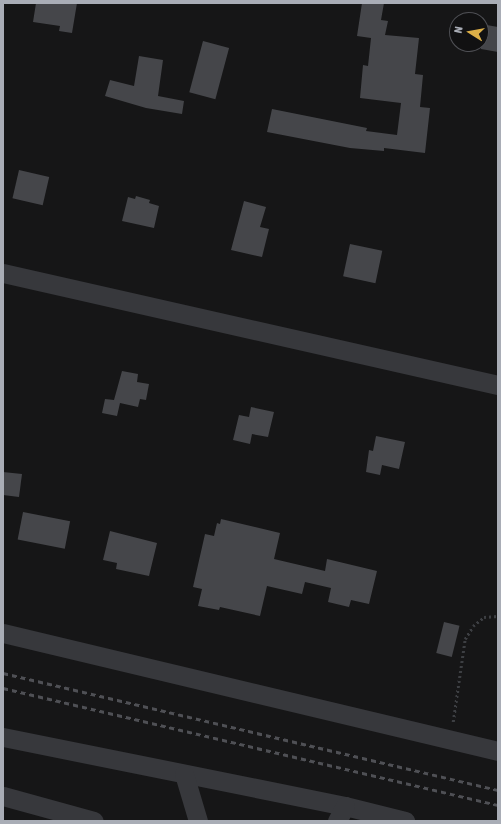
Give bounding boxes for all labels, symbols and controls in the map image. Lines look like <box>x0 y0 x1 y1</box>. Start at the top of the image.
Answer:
north arrow <box>449 12 489 52</box>
text: N <box>452 26 465 34</box>

